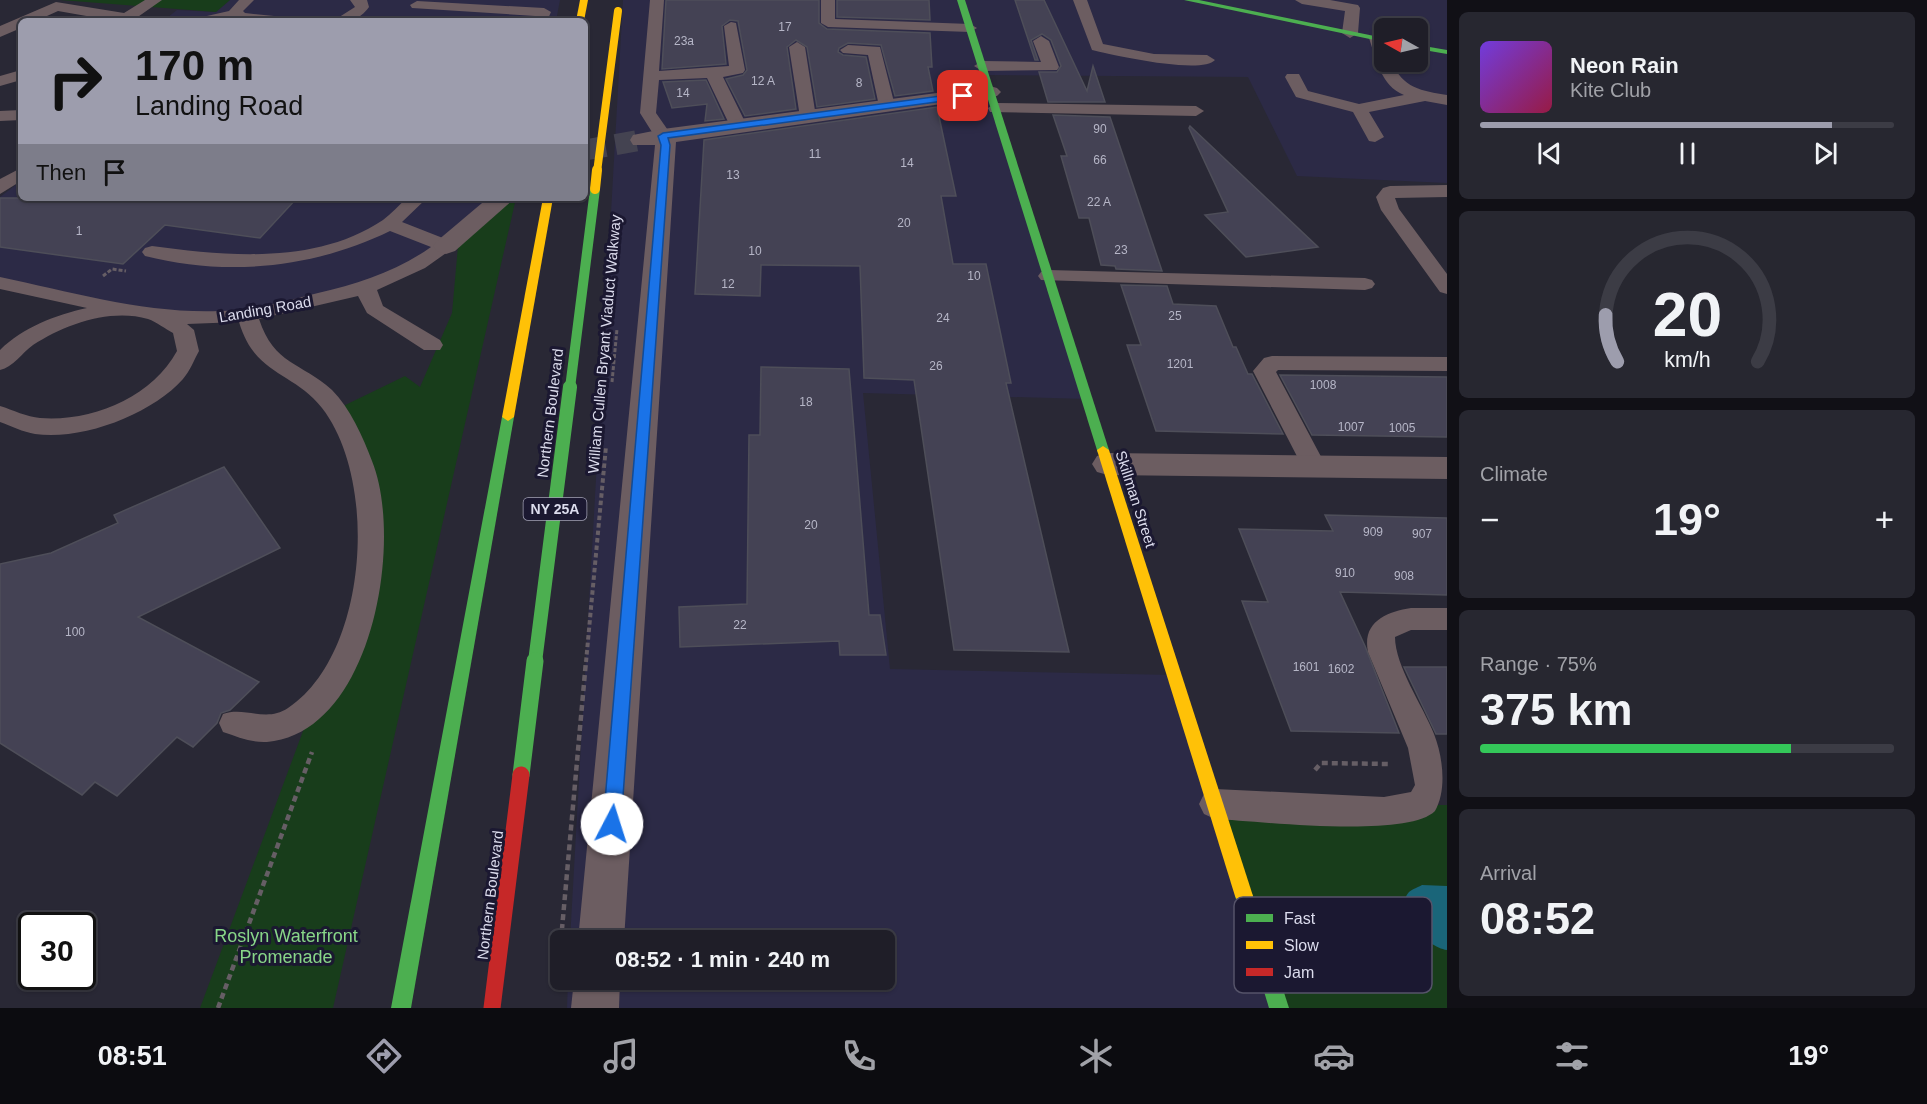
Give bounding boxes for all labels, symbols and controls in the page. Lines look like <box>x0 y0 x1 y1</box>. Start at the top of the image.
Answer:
north arrow <box>1374 18 1428 72</box>
map controls <box>1374 18 1428 72</box>
house number: 17 <box>778 20 792 34</box>
house number: 23a <box>674 34 694 48</box>
icon: right <box>36 42 114 120</box>
text: 170 m <box>135 42 254 89</box>
text: Neon Rain <box>1570 53 1679 78</box>
pin <box>937 70 988 121</box>
house number: 12 A <box>751 74 775 88</box>
house number: 8 <box>856 76 863 90</box>
icon: arrive <box>946 79 979 112</box>
text: Kite Club <box>1570 79 1651 101</box>
house number: 14 <box>676 86 690 100</box>
text: Landing Road <box>135 91 303 121</box>
house number: 90 <box>1093 122 1107 136</box>
icon: previous <box>1533 137 1566 170</box>
icon: pause <box>1671 137 1704 170</box>
icon: next <box>1809 137 1842 170</box>
house number: 11 <box>809 147 822 161</box>
house number: 66 <box>1093 153 1107 167</box>
icon: arrive <box>98 156 131 189</box>
house number: 14 <box>900 156 914 170</box>
text: Then <box>36 160 86 185</box>
house number: 13 <box>726 168 740 182</box>
house number: 22 A <box>1087 195 1111 209</box>
street label: William Cullen Bryant Viaduct Walkway <box>584 213 624 474</box>
house number: 20 <box>897 216 911 230</box>
house number: 1 <box>76 224 83 238</box>
house number: 23 <box>1114 243 1128 257</box>
house number: 10 <box>748 244 762 258</box>
house number: 10 <box>967 269 981 283</box>
house number: 12 <box>721 277 735 291</box>
text: 20 <box>1652 280 1722 349</box>
street label: Landing Road <box>218 293 312 325</box>
house number: 25 <box>1168 309 1182 323</box>
house number: 24 <box>936 311 950 325</box>
street label: Northern Boulevard <box>534 347 566 479</box>
text: km/h <box>1664 348 1710 372</box>
house number: 1201 <box>1167 357 1194 371</box>
house number: 26 <box>929 359 943 373</box>
house number: 1008 <box>1310 378 1337 392</box>
house number: 18 <box>799 395 813 409</box>
house number: 1007 <box>1338 420 1365 434</box>
house number: 1005 <box>1389 421 1416 435</box>
street label: Skillman Street <box>1112 448 1160 550</box>
text: Climate <box>1480 463 1548 485</box>
text: 19° <box>1653 494 1721 545</box>
road number: NY 25A <box>524 498 586 520</box>
text: − <box>1480 501 1499 538</box>
text: + <box>1875 501 1894 538</box>
house number: 20 <box>804 518 818 532</box>
house number: 909 <box>1363 525 1383 539</box>
house number: 907 <box>1412 527 1432 541</box>
house number: 910 <box>1335 566 1355 580</box>
house number: 908 <box>1394 569 1414 583</box>
house number: 22 <box>733 618 747 632</box>
house number: 100 <box>65 625 85 639</box>
text: Range · 75% <box>1480 653 1597 675</box>
house number: 1601 <box>1293 660 1320 674</box>
house number: 1602 <box>1328 662 1355 676</box>
text: 375 km <box>1480 684 1633 735</box>
position arrow <box>580 792 644 856</box>
street label: Northern Boulevard <box>474 829 506 961</box>
text: Arrival <box>1480 862 1537 884</box>
text: 08:52 <box>1480 893 1595 944</box>
legend <box>1234 897 1432 993</box>
text: Fast <box>1284 910 1316 927</box>
speed limit sign: 30 <box>18 912 96 990</box>
park label: Roslyn Waterfront Promenade <box>214 926 358 967</box>
text: Slow <box>1284 937 1319 954</box>
text: 08:52 · 1 min · 240 m <box>615 947 830 972</box>
text: Jam <box>1284 964 1314 981</box>
icon: directions <box>363 1035 405 1077</box>
icon: music <box>600 1035 642 1077</box>
icon: phone <box>838 1035 880 1077</box>
icon: climate <box>1075 1035 1117 1077</box>
icon: car <box>1313 1035 1355 1077</box>
icon: filters <box>1551 1035 1593 1077</box>
text: 08:51 <box>98 1041 167 1071</box>
text: 19° <box>1788 1041 1829 1071</box>

